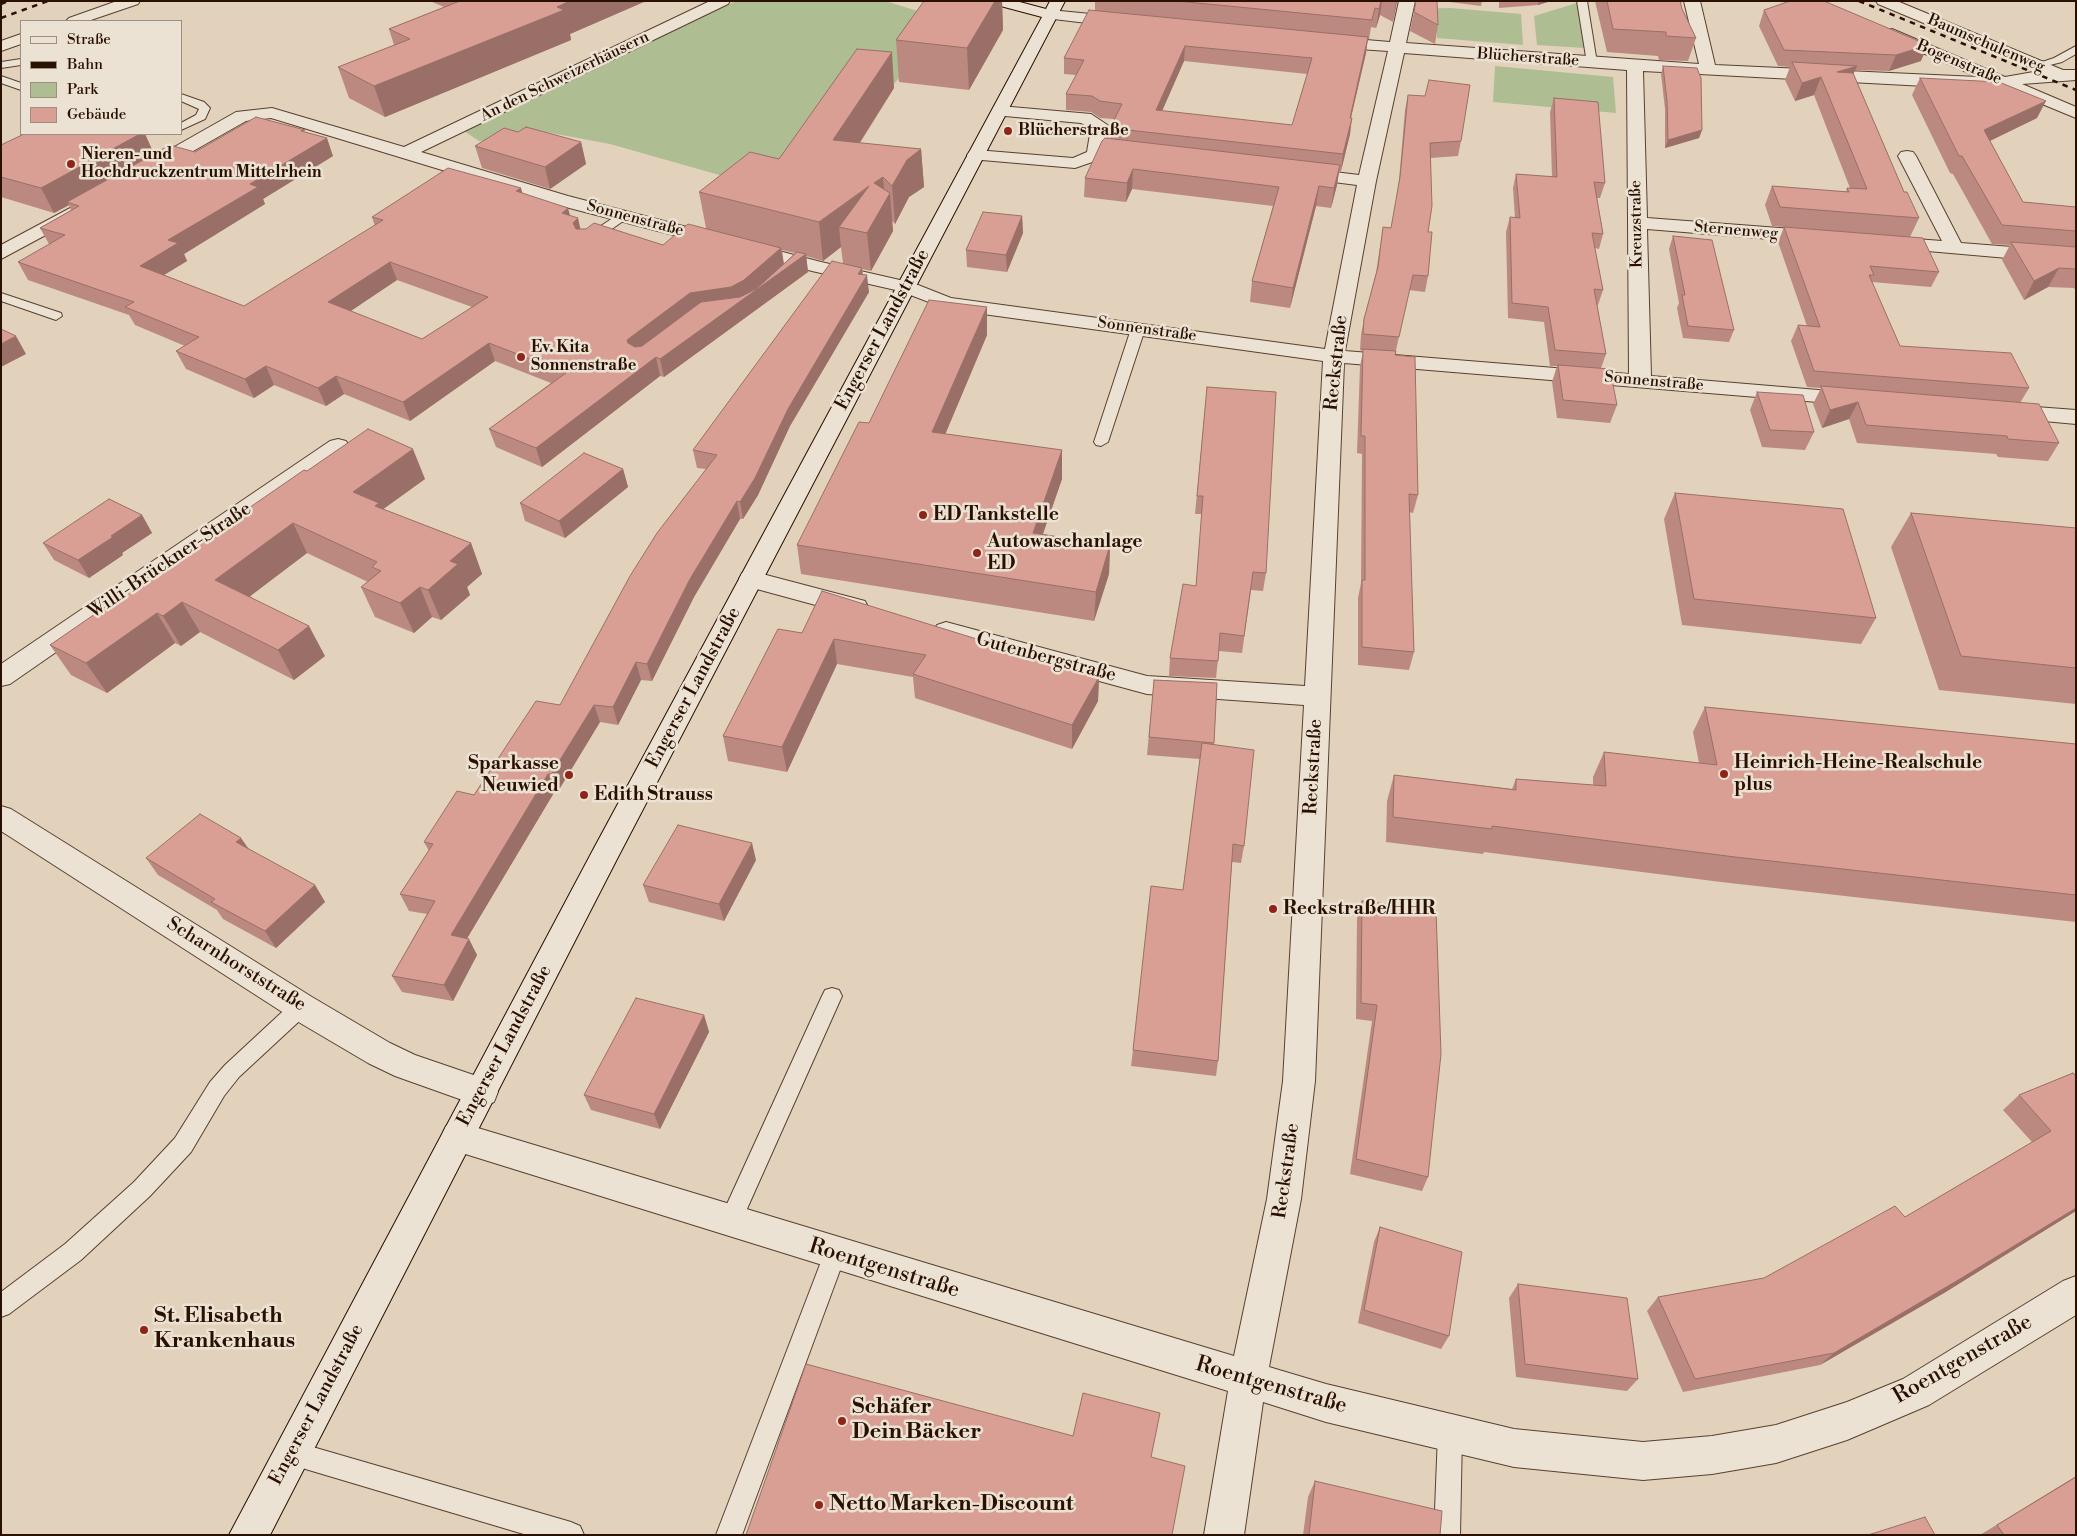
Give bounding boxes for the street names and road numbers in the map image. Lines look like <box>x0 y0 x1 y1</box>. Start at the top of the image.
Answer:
street label: Baumschulenweg <box>1924 11 2048 77</box>
street label: An den Schweizerhäusern <box>477 28 653 126</box>
street label: Bogenstraße <box>1913 36 2005 90</box>
street label: Blücherstraße <box>1476 45 1580 71</box>
street label: Kreuzstraße <box>1627 180 1647 268</box>
street label: Sonnenstraße <box>584 197 686 241</box>
street label: Sternenweg <box>1693 218 1779 244</box>
street label: Engerser Landstraße <box>831 245 935 415</box>
street label: Sonnenstraße <box>1096 314 1198 346</box>
street label: Reckstraße <box>1321 314 1353 412</box>
street label: Sonnenstraße <box>1604 368 1704 396</box>
street label: Willi-Brückner-Straße <box>84 498 256 624</box>
street label: Engerser Landstraße <box>642 603 746 773</box>
street label: Gutenbergstraße <box>974 628 1118 688</box>
street label: Reckstraße <box>1300 718 1328 816</box>
street label: Scharnhorststraße <box>162 913 310 1017</box>
street label: Engerser Landstraße <box>453 961 557 1131</box>
street label: Reckstraße <box>1269 1122 1305 1220</box>
street label: Roentgenstraße <box>805 1234 963 1304</box>
street label: Roentgenstraße <box>1889 1309 2037 1411</box>
street label: Engerser Landstraße <box>265 1320 369 1490</box>
street label: Roentgenstraße <box>1192 1352 1350 1420</box>

